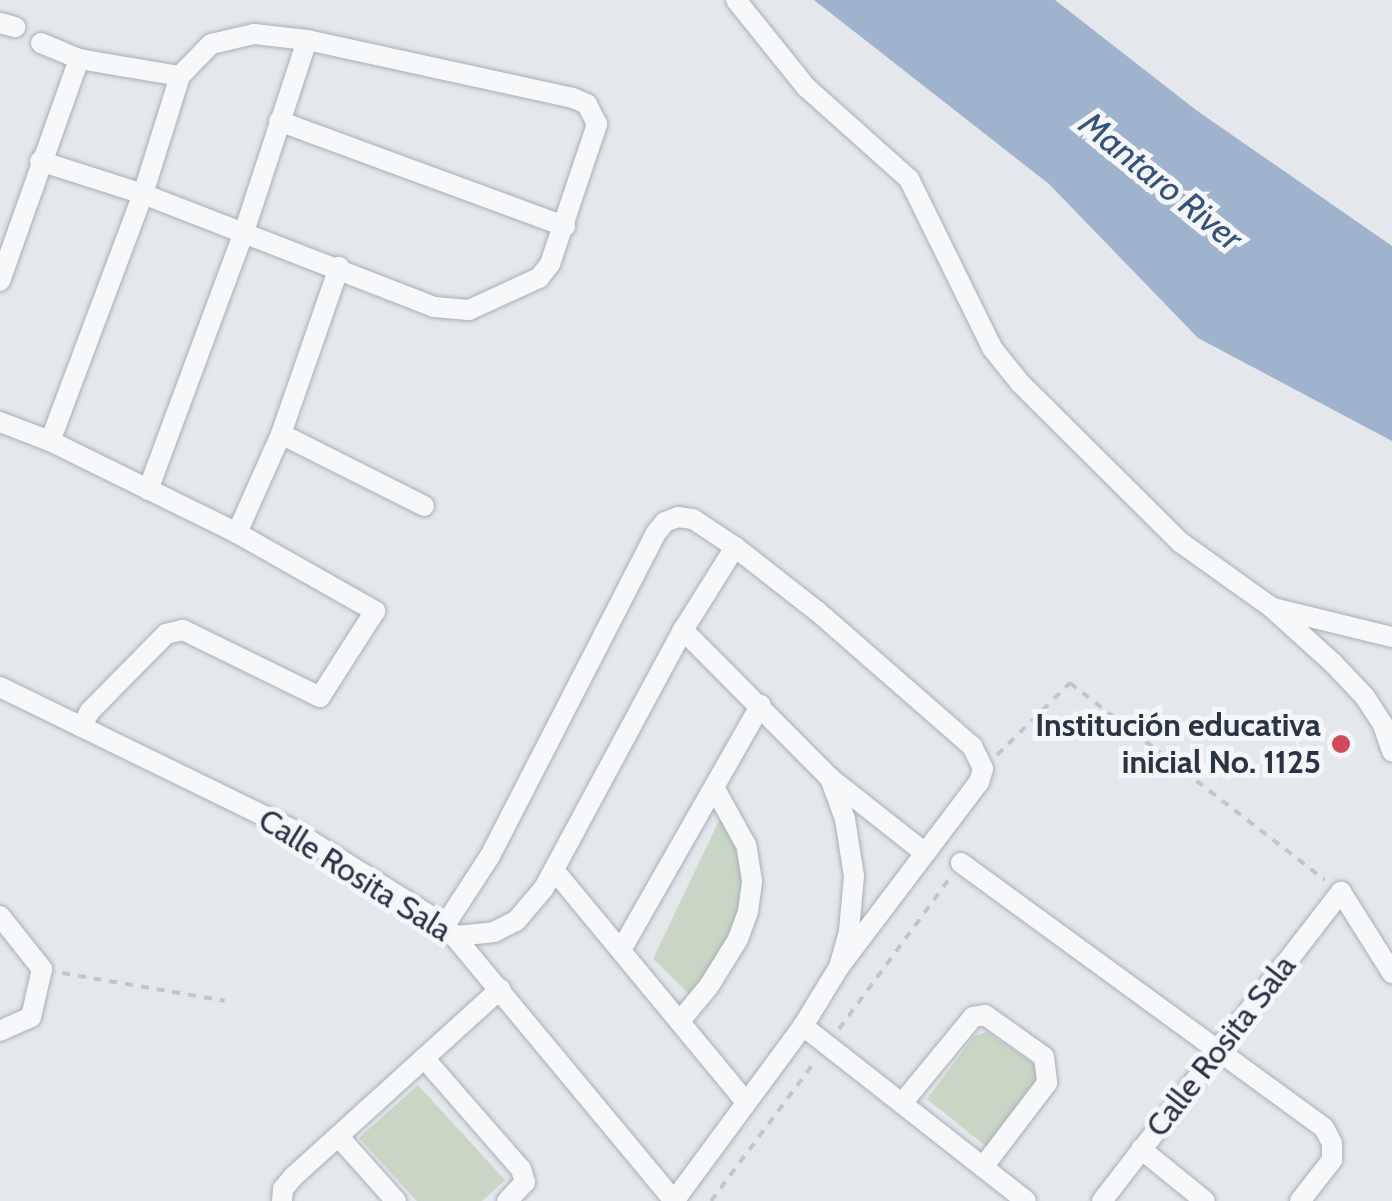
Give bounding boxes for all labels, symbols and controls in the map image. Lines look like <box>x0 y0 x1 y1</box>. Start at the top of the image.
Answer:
water label: Mantaro River <box>1071 103 1251 259</box>
place label: Institución educativa inicial No. 1125 <box>1035 707 1321 782</box>
marker: Institución educativa inicial No. 1125 <box>1330 733 1352 755</box>
street label: Calle Rosita Sala <box>251 800 459 950</box>
street label: Calle Rosita Sala <box>1138 947 1304 1145</box>

